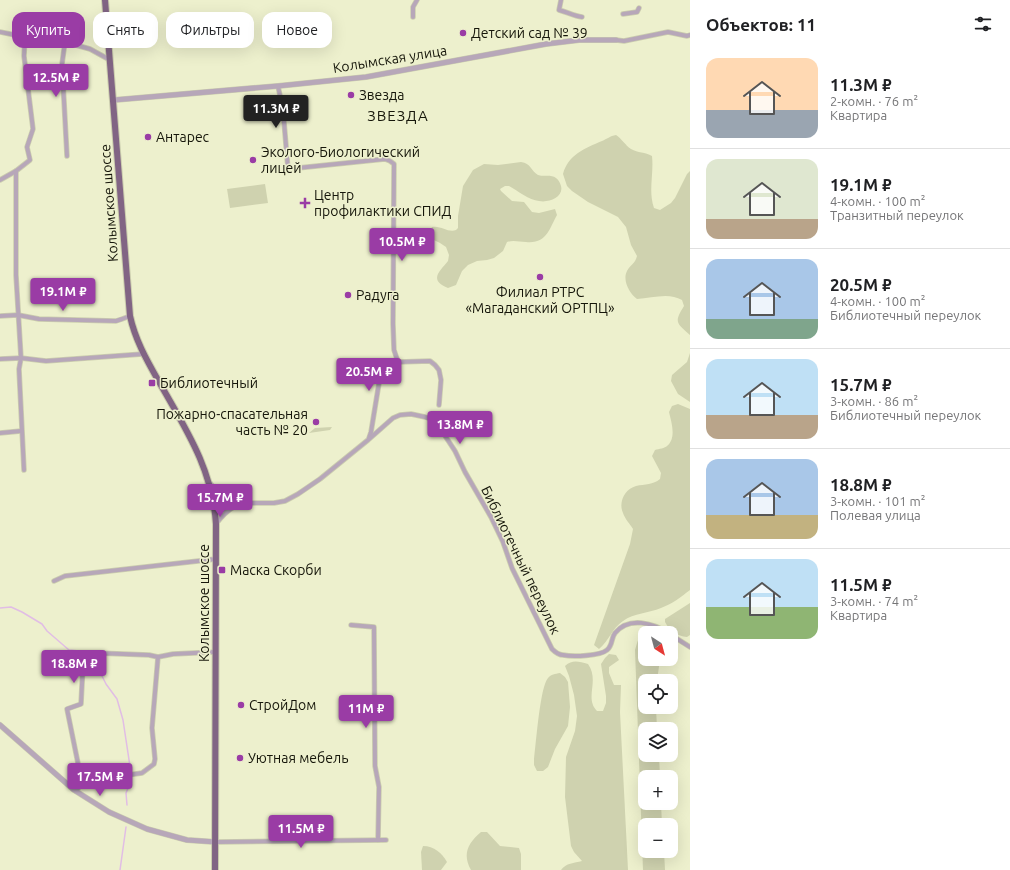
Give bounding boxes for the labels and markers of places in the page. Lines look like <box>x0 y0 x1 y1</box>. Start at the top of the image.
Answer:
place label: Детский сад № 39 <box>471 25 588 41</box>
marker: Детский сад № 39 <box>458 28 468 38</box>
pin: 12.5M ₽ <box>19 64 93 98</box>
place label: Звезда <box>359 87 404 103</box>
marker: Звезда <box>346 90 356 100</box>
pin: 11.3M ₽ <box>239 95 313 129</box>
place label: Антарес <box>156 129 210 145</box>
marker: Антарес <box>143 132 153 142</box>
place label: Эколого-Биологический лицей <box>261 144 420 176</box>
marker: Эколого-Биологический лицей <box>248 155 258 165</box>
place label: Центр профилактики СПИД <box>314 187 451 219</box>
marker: Центр профилактики СПИД <box>299 197 311 209</box>
pin: 10.5M ₽ <box>365 228 439 262</box>
marker: Филиал РТРС «Магаданский ОРТПЦ» <box>535 272 545 282</box>
pin: 19.1M ₽ <box>26 278 100 312</box>
place label: Филиал РТРС «Магаданский ОРТПЦ» <box>466 284 615 316</box>
place label: Радуга <box>356 287 400 303</box>
marker: Радуга <box>343 290 353 300</box>
pin: 20.5M ₽ <box>332 358 406 392</box>
place label: Библиотечный <box>160 375 258 391</box>
marker: Библиотечный <box>147 378 157 388</box>
place label: Пожарно-спасательная часть № 20 <box>156 406 308 438</box>
pin: 13.8M ₽ <box>423 411 497 445</box>
marker: Пожарно-спасательная часть № 20 <box>311 417 321 427</box>
pin: 15.7M ₽ <box>183 484 257 518</box>
place label: Маска Скорби <box>230 562 322 578</box>
marker: Маска Скорби <box>217 565 227 575</box>
pin: 18.8M ₽ <box>37 650 111 684</box>
pin: 11M ₽ <box>338 695 394 729</box>
place label: СтройДом <box>249 697 316 713</box>
marker: СтройДом <box>236 700 246 710</box>
place label: Уютная мебель <box>248 750 348 766</box>
marker: Уютная мебель <box>235 753 245 763</box>
pin: 17.5M ₽ <box>63 763 137 797</box>
pin: 11.5M ₽ <box>264 815 338 849</box>

